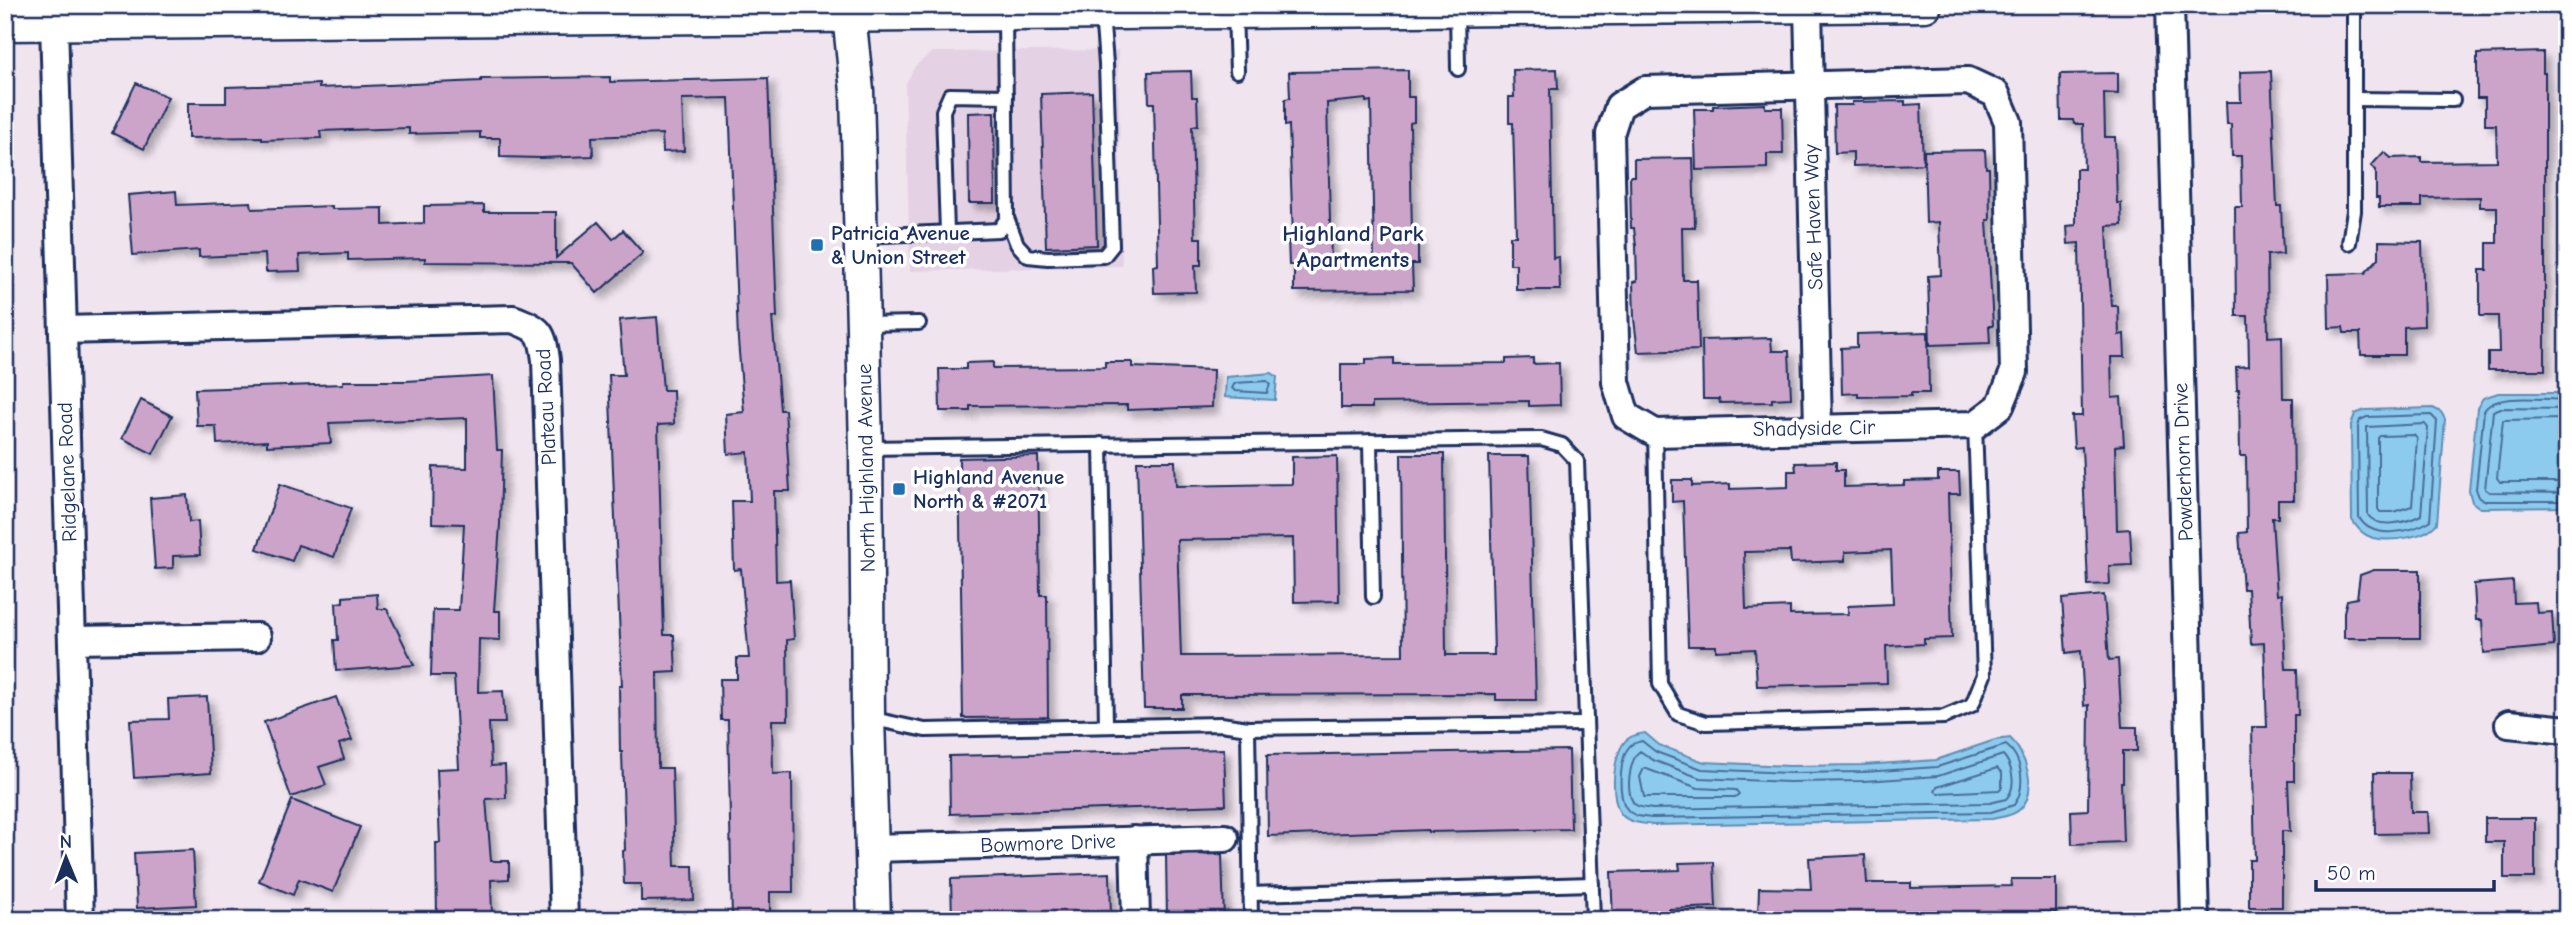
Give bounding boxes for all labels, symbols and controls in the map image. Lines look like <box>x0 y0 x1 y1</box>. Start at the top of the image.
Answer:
street label: Safe Haven Way <box>1798 143 1828 290</box>
district label: Highland Park Apartments <box>1282 220 1424 273</box>
place label: Patricia Avenue & Union Street <box>831 221 970 269</box>
marker: Patricia Avenue & Union Street <box>809 237 825 253</box>
street label: Plateau Road <box>531 348 561 466</box>
street label: North Highland Avenue <box>852 363 880 573</box>
street label: Powderhorn Drive <box>2168 382 2198 542</box>
street label: Ridgelane Road <box>53 402 81 542</box>
street label: Shadyside Cir <box>1753 415 1876 441</box>
place label: Highland Avenue North & #2071 <box>913 465 1064 513</box>
marker: Highland Avenue North & #2071 <box>891 481 907 497</box>
north arrow <box>32 824 102 894</box>
street label: Bowmore Drive <box>980 829 1116 857</box>
text: N <box>59 831 72 853</box>
scale bar <box>2316 848 2495 892</box>
text: 50 m <box>2327 861 2376 885</box>

